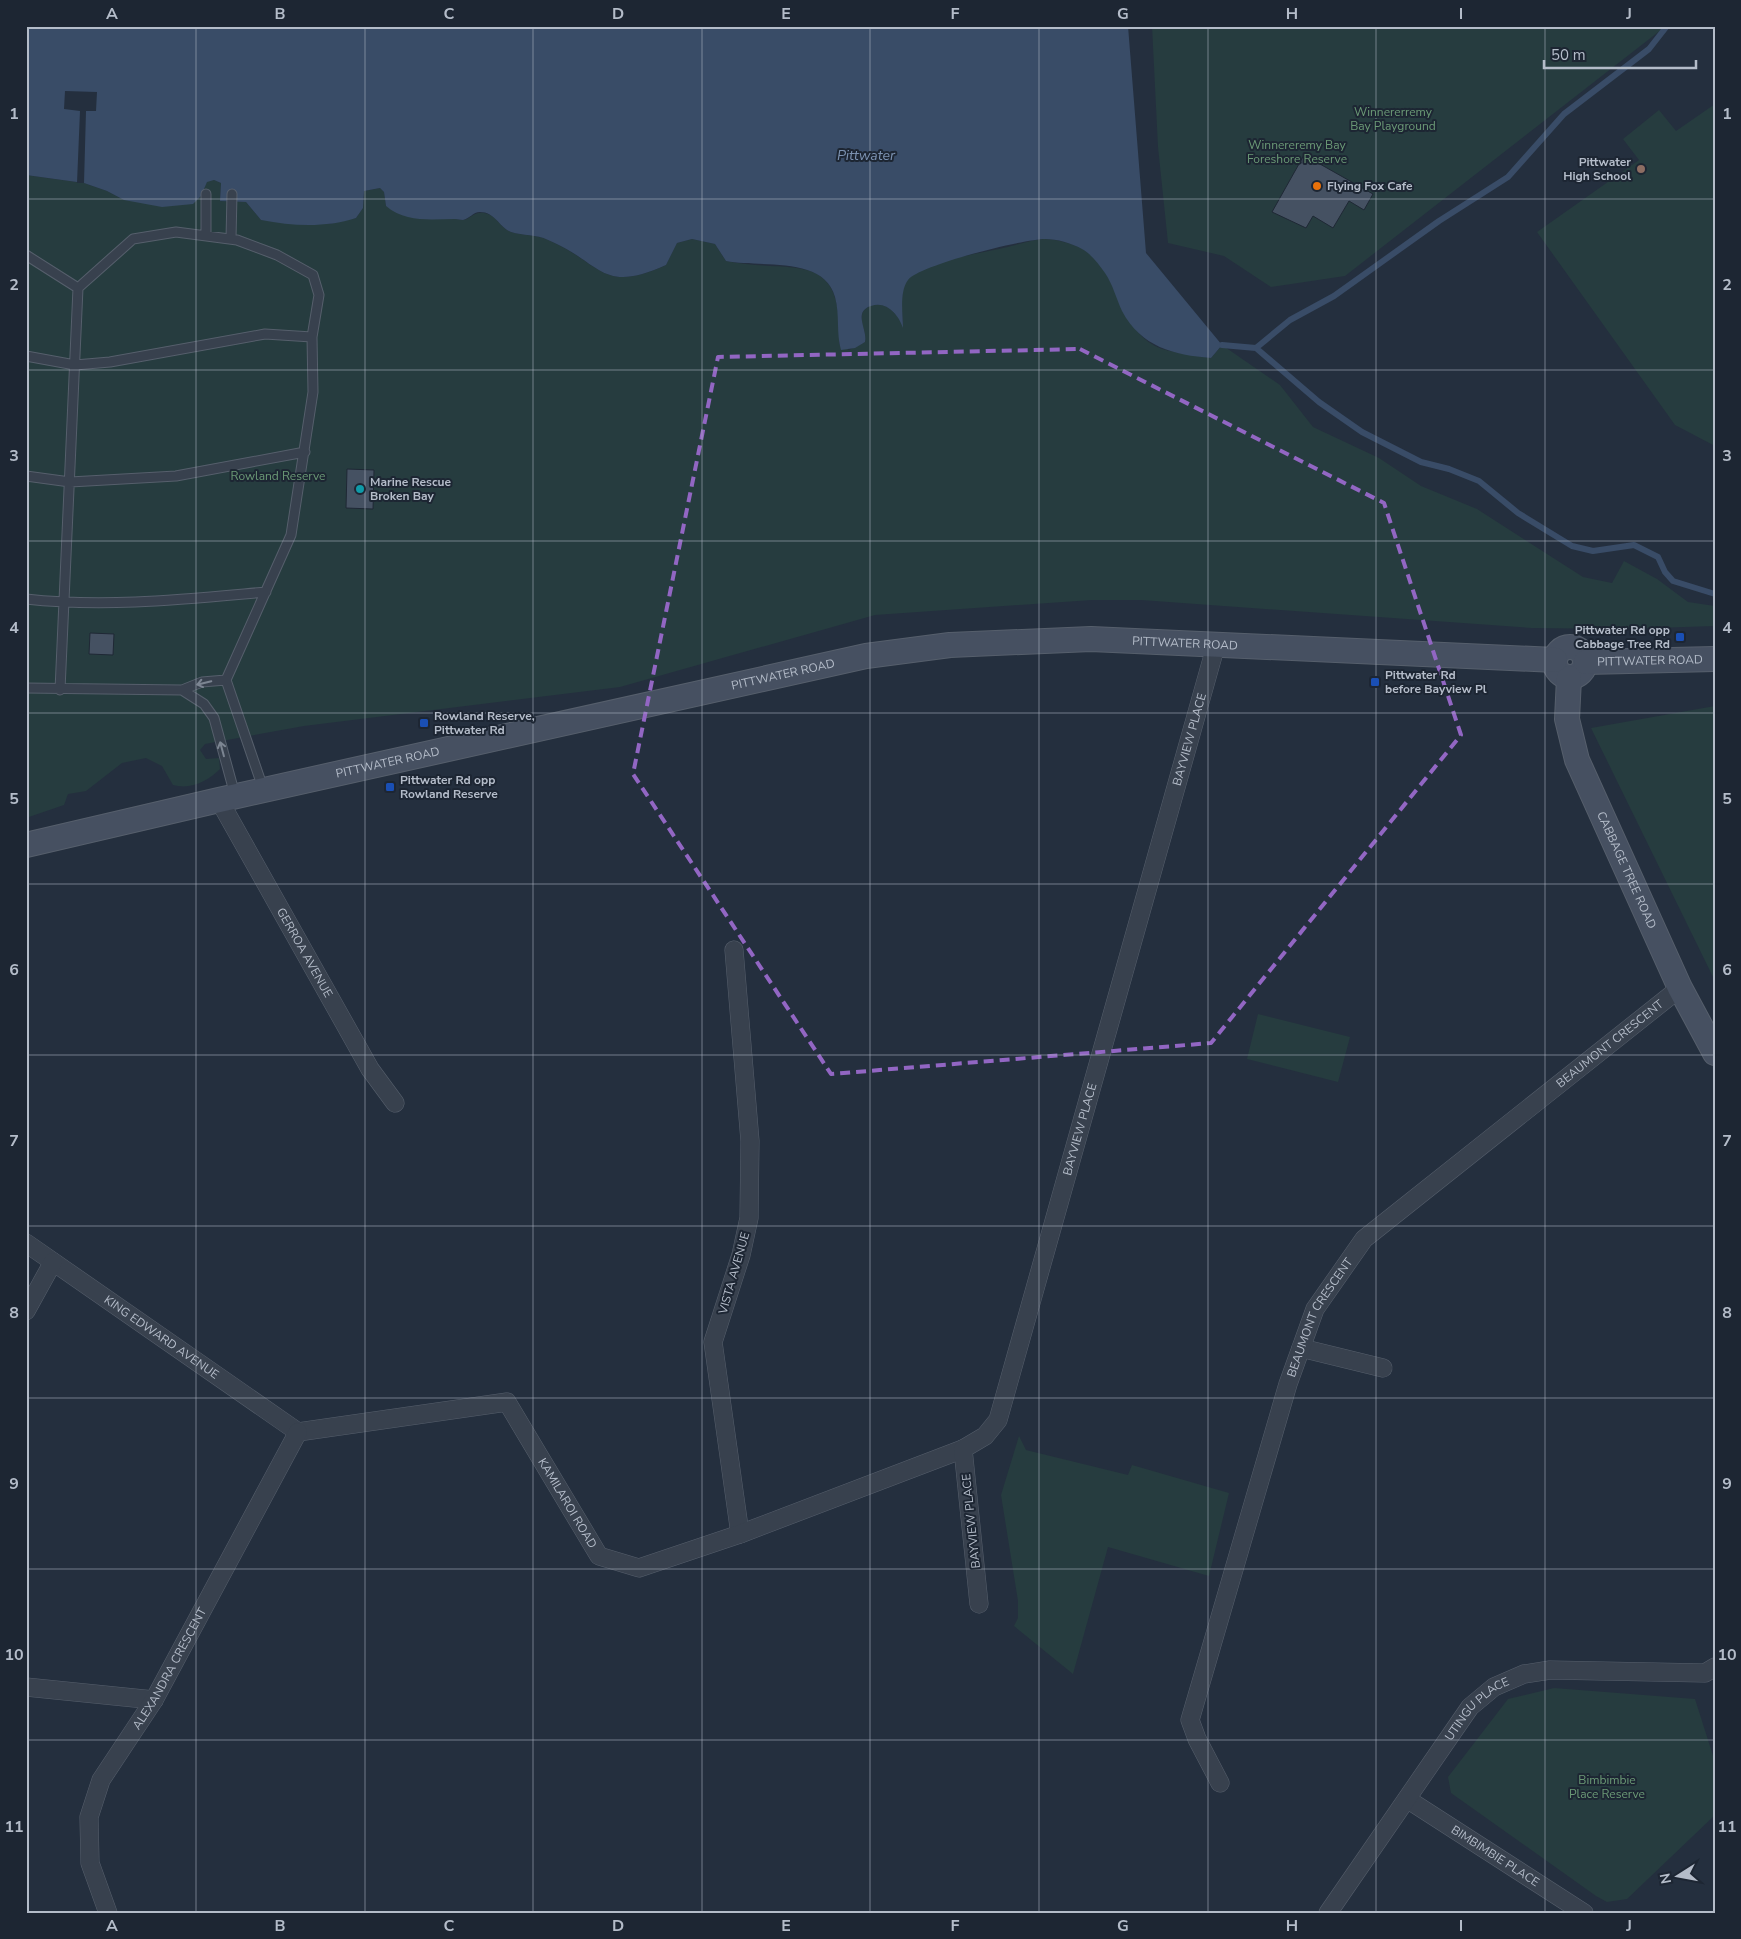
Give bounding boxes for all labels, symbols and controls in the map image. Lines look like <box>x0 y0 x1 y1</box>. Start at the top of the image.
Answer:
text: A <box>106 3 118 25</box>
text: B <box>274 3 286 25</box>
text: C <box>444 3 455 25</box>
text: D <box>612 3 624 25</box>
text: E <box>781 3 791 25</box>
text: F <box>951 3 960 25</box>
text: G <box>1117 3 1129 25</box>
text: H <box>1286 3 1298 25</box>
text: I <box>1459 3 1463 25</box>
text: J <box>1625 3 1632 25</box>
scale bar <box>1544 38 1696 70</box>
text: 50 m <box>1551 45 1586 65</box>
text: 1 <box>9 103 19 125</box>
text: 1 <box>1722 103 1732 125</box>
park label: Winnererremy Bay Playground <box>1350 104 1436 134</box>
park label: Winnereremy Bay Foreshore Reserve <box>1247 137 1347 167</box>
water label: Pittwater <box>837 146 896 165</box>
place label: Pittwater High School <box>1563 154 1631 184</box>
marker: Pittwater High School <box>1635 163 1647 175</box>
place label: Flying Fox Cafe <box>1327 178 1413 194</box>
marker: Flying Fox Cafe <box>1311 180 1323 192</box>
text: 2 <box>9 274 19 296</box>
text: 2 <box>1722 274 1732 296</box>
text: 3 <box>9 445 19 467</box>
text: 3 <box>1722 445 1732 467</box>
park label: Rowland Reserve <box>231 468 325 484</box>
place label: Marine Rescue Broken Bay <box>370 474 452 504</box>
marker: Marine Rescue Broken Bay <box>354 483 366 495</box>
text: 4 <box>9 617 19 639</box>
text: 4 <box>1722 617 1732 639</box>
place label: Pittwater Rd opp Cabbage Tree Rd <box>1575 622 1670 652</box>
marker: Pittwater Rd opp Cabbage Tree Rd <box>1674 631 1686 643</box>
street label: PITTWATER ROAD <box>1132 633 1238 654</box>
street label: PITTWATER ROAD <box>1597 651 1703 670</box>
street label: PITTWATER ROAD <box>730 655 837 694</box>
place label: Pittwater Rd before Bayview Pl <box>1385 667 1487 697</box>
marker: Pittwater Rd before Bayview Pl <box>1369 676 1381 688</box>
one-way arrow <box>196 679 212 688</box>
street label: BAYVIEW PLACE <box>1169 691 1210 788</box>
place label: Rowland Reserve, Pittwater Rd <box>434 708 535 738</box>
marker: Rowland Reserve, Pittwater Rd <box>418 717 430 729</box>
one-way arrow <box>217 742 226 758</box>
street label: PITTWATER ROAD <box>334 743 441 782</box>
place label: Pittwater Rd opp Rowland Reserve <box>400 772 498 802</box>
marker: Pittwater Rd opp Rowland Reserve <box>384 781 396 793</box>
text: 5 <box>9 788 19 810</box>
text: 5 <box>1722 788 1732 810</box>
street label: CABBAGE TREE ROAD <box>1593 809 1660 931</box>
street label: GERROA AVENUE <box>273 905 336 1000</box>
text: 6 <box>9 959 19 981</box>
text: 6 <box>1722 959 1732 981</box>
street label: BEAUMONT CRESCENT <box>1553 996 1667 1091</box>
street label: BAYVIEW PLACE <box>1059 1081 1100 1177</box>
text: 7 <box>9 1130 19 1152</box>
text: 7 <box>1722 1130 1732 1152</box>
street label: VISTA AVENUE <box>714 1230 753 1317</box>
street label: BEAUMONT CRESCENT <box>1283 1254 1357 1379</box>
street label: KING EDWARD AVENUE <box>101 1292 222 1383</box>
text: 8 <box>9 1302 19 1324</box>
text: 8 <box>1722 1302 1732 1324</box>
street label: KAMILAROI ROAD <box>534 1455 601 1551</box>
text: 9 <box>9 1473 19 1495</box>
street label: BAYVIEW PLACE <box>958 1473 984 1569</box>
text: 9 <box>1722 1473 1732 1495</box>
street label: ALEXANDRA CRESCENT <box>129 1604 211 1733</box>
text: 10 <box>4 1644 24 1666</box>
text: 10 <box>1717 1644 1737 1666</box>
street label: UTINGU PLACE <box>1441 1673 1512 1744</box>
park label: Bimbimbie Place Reserve <box>1569 1772 1645 1802</box>
text: 11 <box>4 1816 24 1838</box>
text: 11 <box>1717 1816 1737 1838</box>
street label: BIMBIMBIE PLACE <box>1448 1822 1542 1890</box>
north arrow <box>1654 1852 1704 1902</box>
text: N <box>1655 1871 1676 1885</box>
text: A <box>106 1915 118 1937</box>
text: B <box>274 1915 286 1937</box>
text: C <box>444 1915 455 1937</box>
text: D <box>612 1915 624 1937</box>
text: E <box>781 1915 791 1937</box>
text: F <box>951 1915 960 1937</box>
text: G <box>1117 1915 1129 1937</box>
text: H <box>1286 1915 1298 1937</box>
text: I <box>1459 1915 1463 1937</box>
text: J <box>1625 1915 1632 1937</box>

